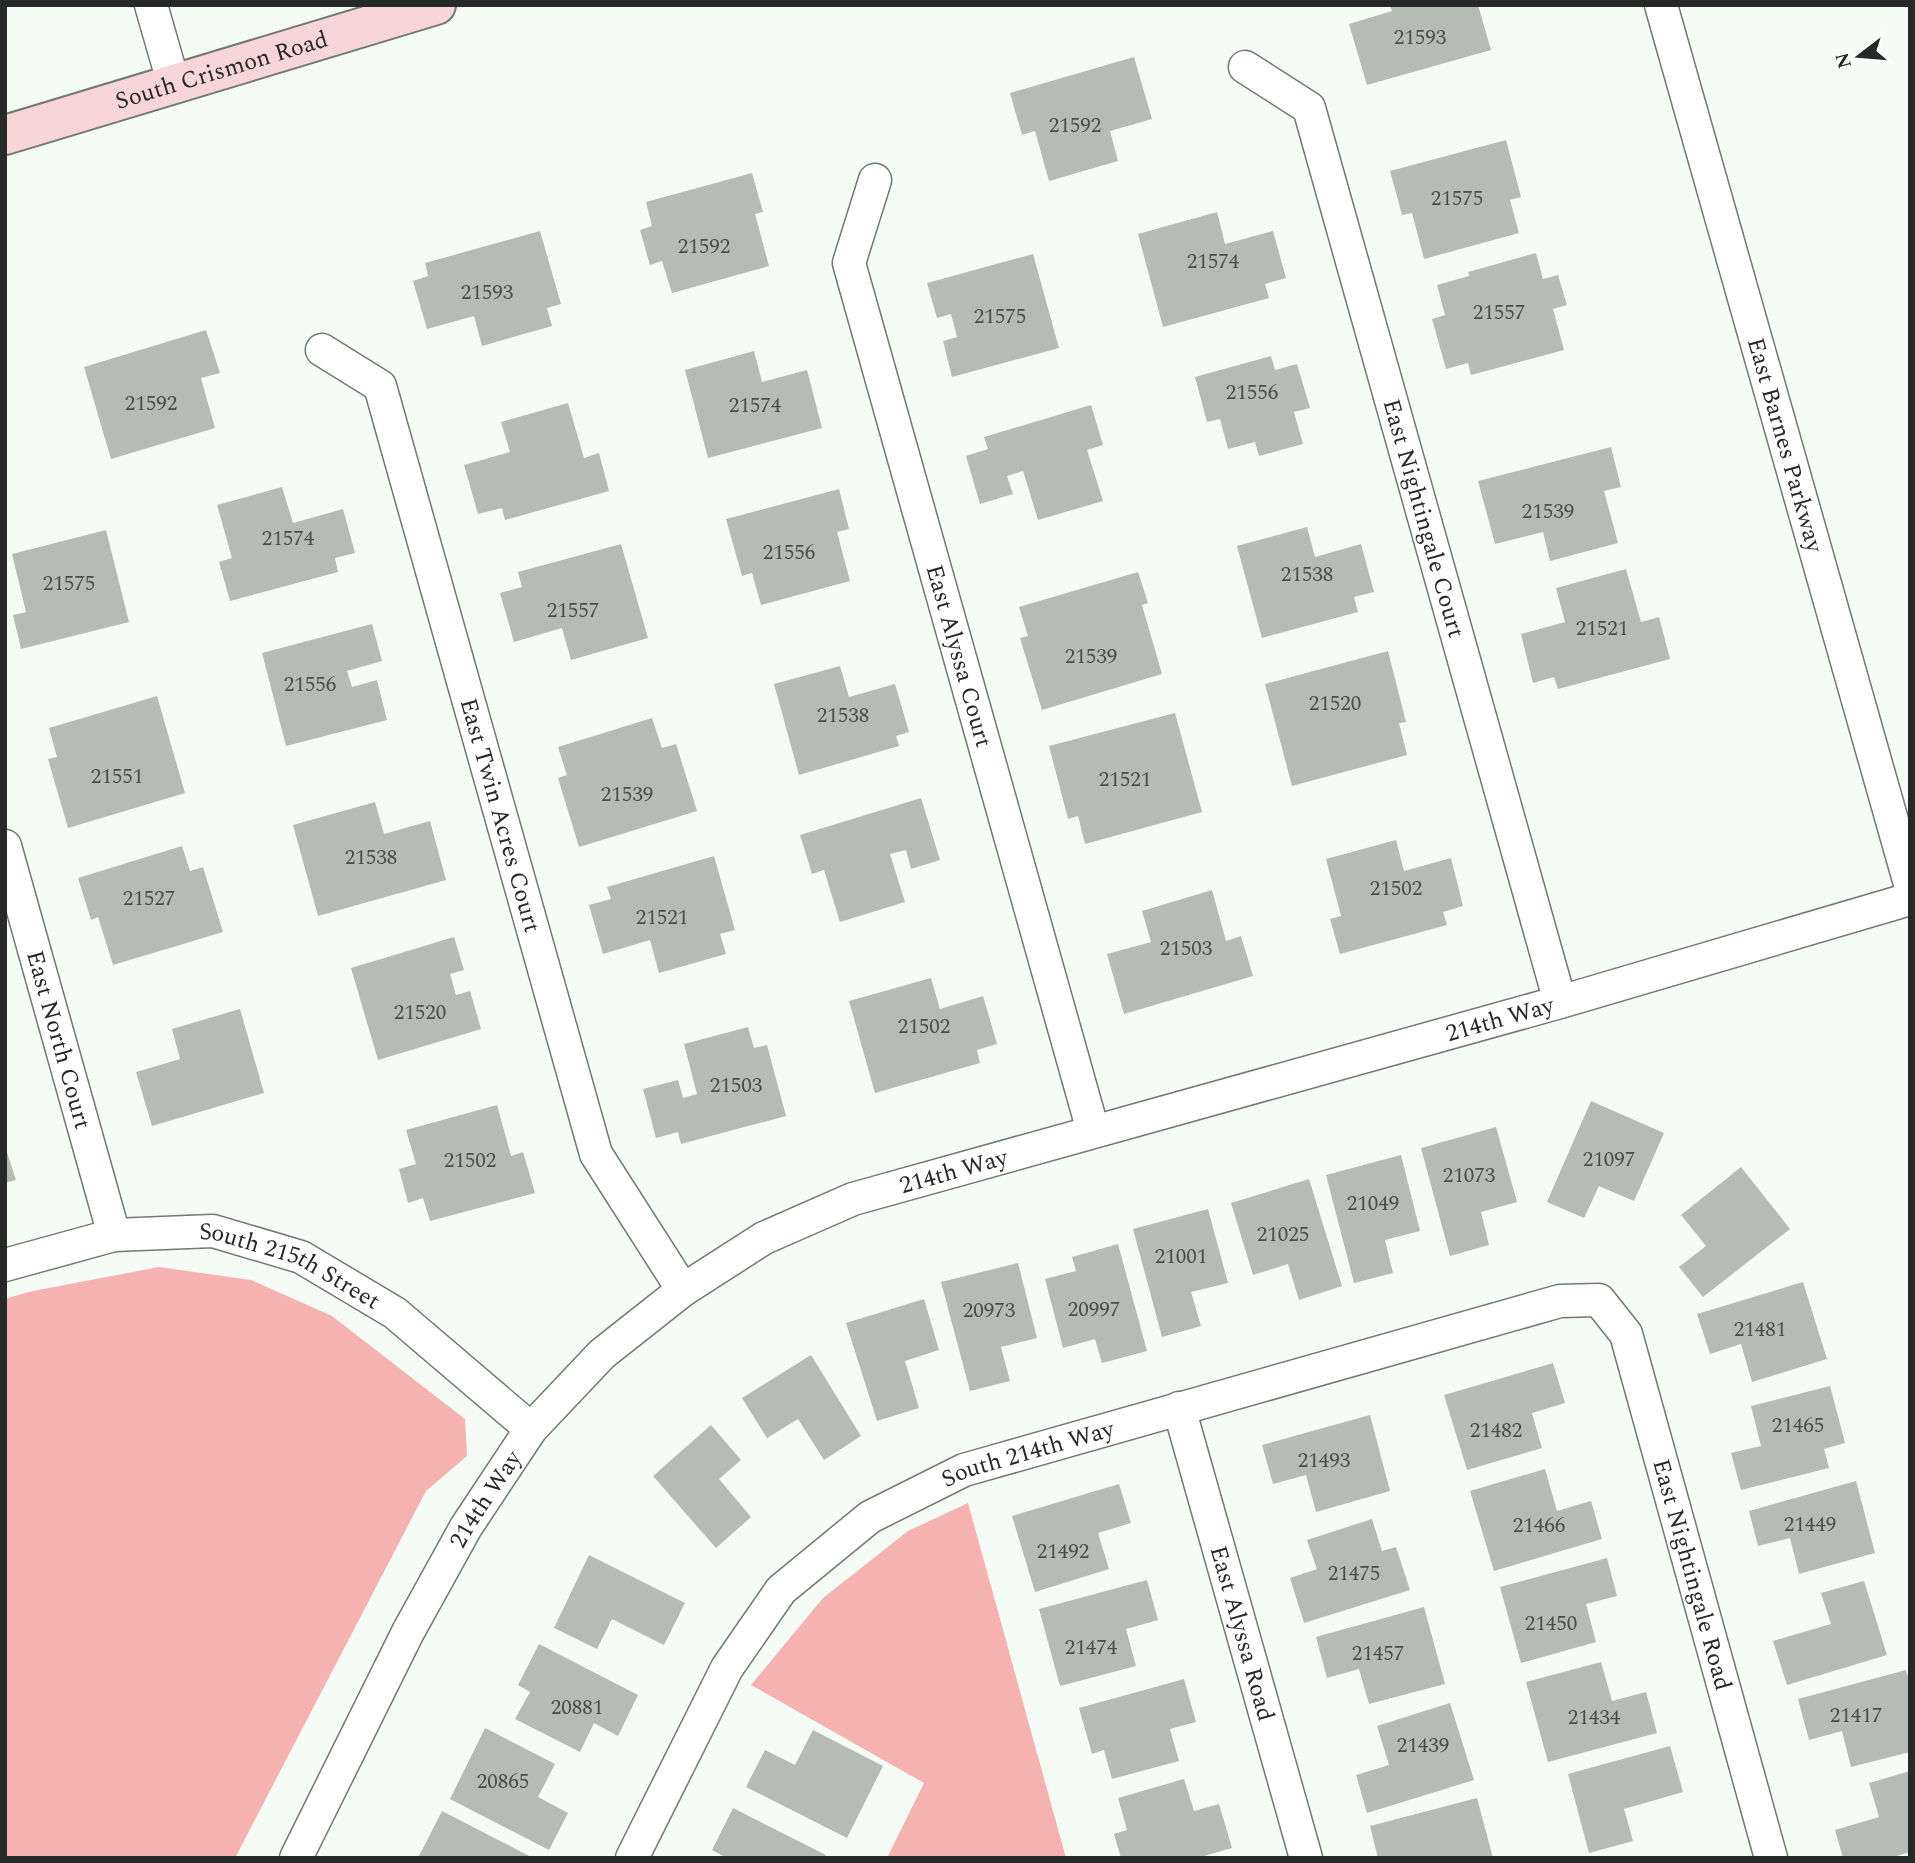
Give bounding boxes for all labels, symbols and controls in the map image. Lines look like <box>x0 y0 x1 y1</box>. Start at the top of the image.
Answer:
north arrow <box>1824 21 1894 91</box>
street label: South Crismon Road <box>111 22 333 120</box>
house number: 21593 <box>1394 22 1447 54</box>
text: N <box>1828 49 1860 72</box>
house number: 21592 <box>1049 110 1101 142</box>
house number: 21575 <box>1431 183 1483 215</box>
house number: 21592 <box>678 231 730 263</box>
house number: 21574 <box>1187 246 1240 278</box>
house number: 21593 <box>461 277 514 309</box>
house number: 21557 <box>1473 297 1525 329</box>
house number: 21575 <box>974 301 1026 333</box>
street label: East Barnes Parkway <box>1737 333 1833 558</box>
house number: 21556 <box>1226 377 1278 409</box>
house number: 21592 <box>125 388 177 420</box>
house number: 21574 <box>729 390 782 422</box>
street label: East Nightingale Court <box>1373 395 1474 642</box>
house number: 21539 <box>1522 496 1574 528</box>
house number: 21574 <box>262 523 315 555</box>
house number: 21556 <box>763 537 815 569</box>
house number: 21538 <box>1281 559 1333 591</box>
street label: East Alyssa Court <box>916 560 1001 752</box>
house number: 21575 <box>43 568 95 600</box>
house number: 21557 <box>547 595 599 627</box>
house number: 21521 <box>1576 613 1628 645</box>
house number: 21539 <box>1065 641 1117 673</box>
house number: 21556 <box>284 669 336 701</box>
house number: 21520 <box>1309 688 1361 720</box>
street label: East Twin Acres Court <box>450 694 550 937</box>
house number: 21538 <box>817 700 869 732</box>
house number: 21551 <box>91 761 143 793</box>
house number: 21521 <box>1099 764 1151 796</box>
house number: 21539 <box>601 779 653 811</box>
house number: 21538 <box>345 842 397 874</box>
house number: 21502 <box>1370 873 1422 905</box>
house number: 21527 <box>123 883 175 915</box>
house number: 21521 <box>636 902 688 934</box>
house number: 21503 <box>1160 933 1213 965</box>
street label: East North Court <box>16 946 100 1133</box>
street label: 214th Way <box>1442 987 1559 1052</box>
house number: 21520 <box>394 997 446 1029</box>
house number: 21502 <box>898 1011 950 1043</box>
house number: 21503 <box>710 1070 763 1102</box>
street label: 214th Way <box>896 1139 1013 1204</box>
house number: 21097 <box>1583 1144 1635 1176</box>
house number: 21502 <box>444 1145 496 1177</box>
house number: 21073 <box>1443 1160 1496 1192</box>
house number: 21049 <box>1347 1188 1399 1220</box>
street label: South 215th Street <box>198 1214 387 1319</box>
house number: 21025 <box>1257 1219 1309 1251</box>
house number: 21001 <box>1155 1241 1207 1273</box>
house number: 20997 <box>1068 1294 1120 1326</box>
house number: 20973 <box>963 1295 1016 1327</box>
house number: 21481 <box>1734 1314 1786 1346</box>
house number: 21465 <box>1772 1410 1824 1442</box>
street label: South 214th Way <box>935 1411 1120 1498</box>
house number: 21482 <box>1470 1415 1522 1447</box>
street label: 214th Way <box>441 1442 532 1555</box>
house number: 21493 <box>1298 1445 1351 1477</box>
street label: East Nightingale Road <box>1642 1455 1741 1695</box>
house number: 21449 <box>1784 1509 1836 1541</box>
house number: 21466 <box>1513 1510 1565 1542</box>
house number: 21492 <box>1037 1536 1089 1568</box>
street label: East Alyssa Road <box>1200 1542 1283 1725</box>
house number: 21475 <box>1328 1558 1380 1590</box>
house number: 21450 <box>1525 1608 1577 1640</box>
house number: 21474 <box>1065 1632 1118 1664</box>
house number: 21457 <box>1352 1638 1404 1670</box>
house number: 20881 <box>551 1692 603 1724</box>
house number: 21417 <box>1830 1700 1882 1732</box>
house number: 21434 <box>1568 1702 1621 1734</box>
house number: 21439 <box>1397 1730 1449 1762</box>
house number: 20865 <box>477 1766 529 1798</box>

